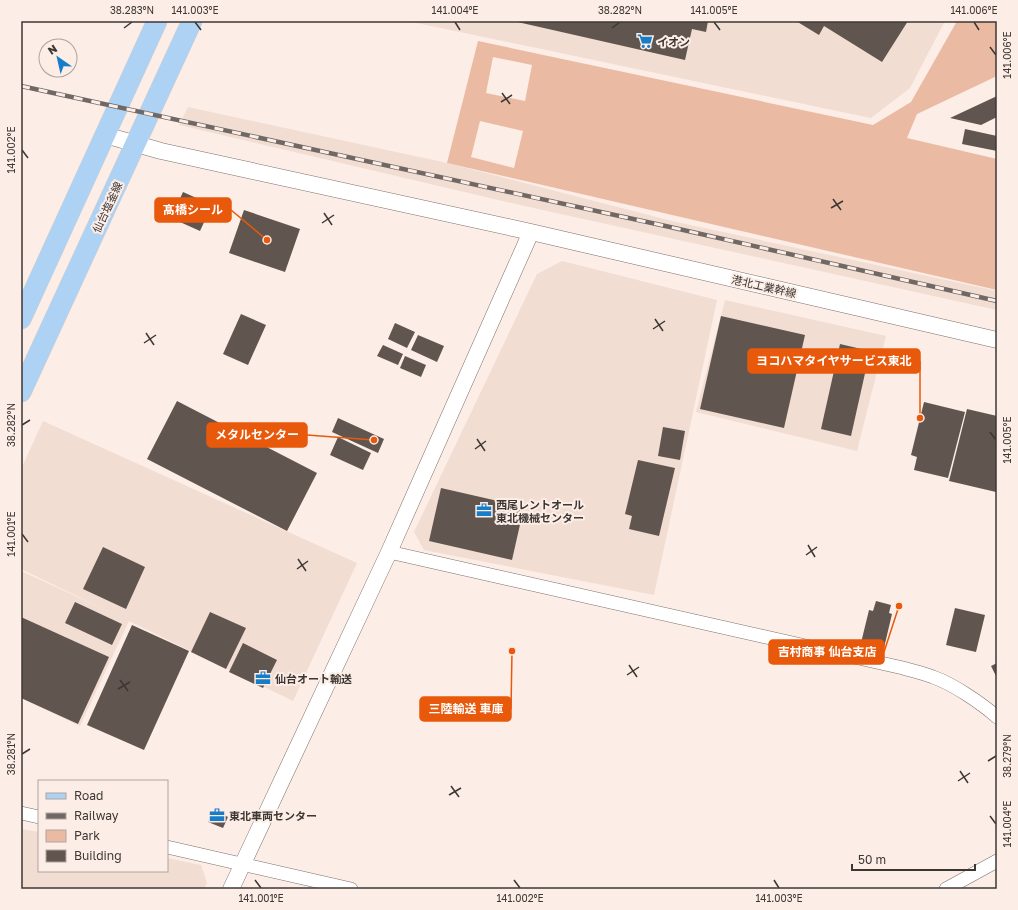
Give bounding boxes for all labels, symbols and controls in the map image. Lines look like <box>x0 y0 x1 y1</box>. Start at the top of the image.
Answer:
text: 38.283°N <box>110 4 154 16</box>
text: 141.003°E <box>171 4 219 16</box>
text: 141.004°E <box>432 4 478 16</box>
text: 38.282°N <box>598 4 642 16</box>
text: 141.005°E <box>691 4 738 16</box>
text: 141.006°E <box>950 4 998 16</box>
text: 141.006°E <box>1001 31 1013 79</box>
supermarket icon: イオン <box>636 32 654 50</box>
place label: イオン <box>657 35 690 48</box>
north arrow <box>38 38 78 78</box>
text: N <box>45 42 59 57</box>
text: 141.002°E <box>5 127 17 174</box>
street label: 仙台塩釜線 <box>89 179 125 235</box>
callout: 髙橋シール <box>155 198 231 222</box>
text: 髙橋シール <box>163 202 223 217</box>
street label: 港北工業幹線 <box>730 272 798 300</box>
callout: ヨコハマタイヤサービス東北 <box>748 349 920 373</box>
text: ヨコハマタイヤサービス東北 <box>756 353 912 368</box>
text: 38.282°N <box>5 403 17 447</box>
text: 141.005°E <box>1001 417 1013 464</box>
callout: メタルセンター <box>207 423 307 447</box>
text: メタルセンター <box>215 427 299 442</box>
place label: 西尾レントオール 東北機械センター <box>496 498 584 524</box>
office icon: 西尾レントオール 東北機械センター <box>475 501 493 519</box>
text: 141.001°E <box>5 511 17 557</box>
callout: 吉村商事 仙台支店 <box>769 640 884 664</box>
text: 吉村商事 仙台支店 <box>777 644 877 659</box>
office icon: 仙台オート輸送 <box>254 669 272 687</box>
place label: 仙台オート輸送 <box>275 672 352 685</box>
callout: 三陸輸送 車庫 <box>420 697 511 721</box>
text: 三陸輸送 車庫 <box>428 701 504 716</box>
text: 38.281°N <box>5 733 17 775</box>
text: 38.279°N <box>1001 734 1013 778</box>
legend <box>38 780 168 872</box>
text: Road <box>74 788 103 803</box>
text: 141.004°E <box>1001 801 1013 847</box>
office icon: 東北車両センター <box>208 806 226 824</box>
text: Railway <box>74 808 119 823</box>
place label: 東北車両センター <box>229 809 317 822</box>
text: Park <box>74 828 100 843</box>
scale bar <box>852 846 975 872</box>
text: Building <box>74 848 122 863</box>
text: 50 m <box>858 852 886 867</box>
text: 141.001°E <box>238 892 284 904</box>
text: 141.002°E <box>497 892 544 904</box>
text: 141.003°E <box>755 892 803 904</box>

